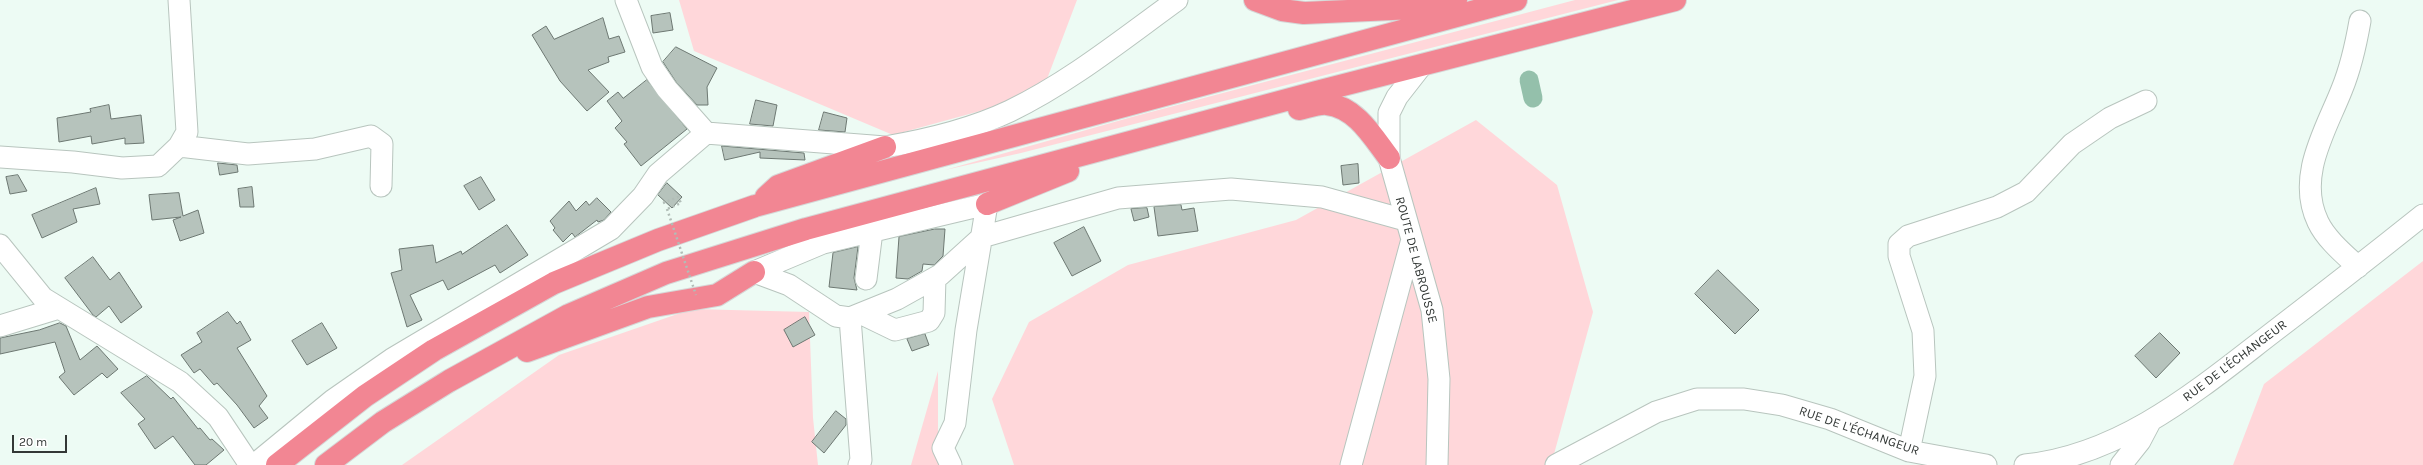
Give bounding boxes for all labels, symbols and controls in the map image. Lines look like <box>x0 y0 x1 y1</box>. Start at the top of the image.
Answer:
street label: ROUTE DE LABROUSSE <box>1392 195 1440 325</box>
street label: RUE DE L'ÉCHANGEUR <box>2180 317 2290 405</box>
street label: RUE DE L'ÉCHANGEUR <box>1797 403 1921 459</box>
scale bar <box>14 427 69 453</box>
text: 20 m <box>19 435 47 449</box>

